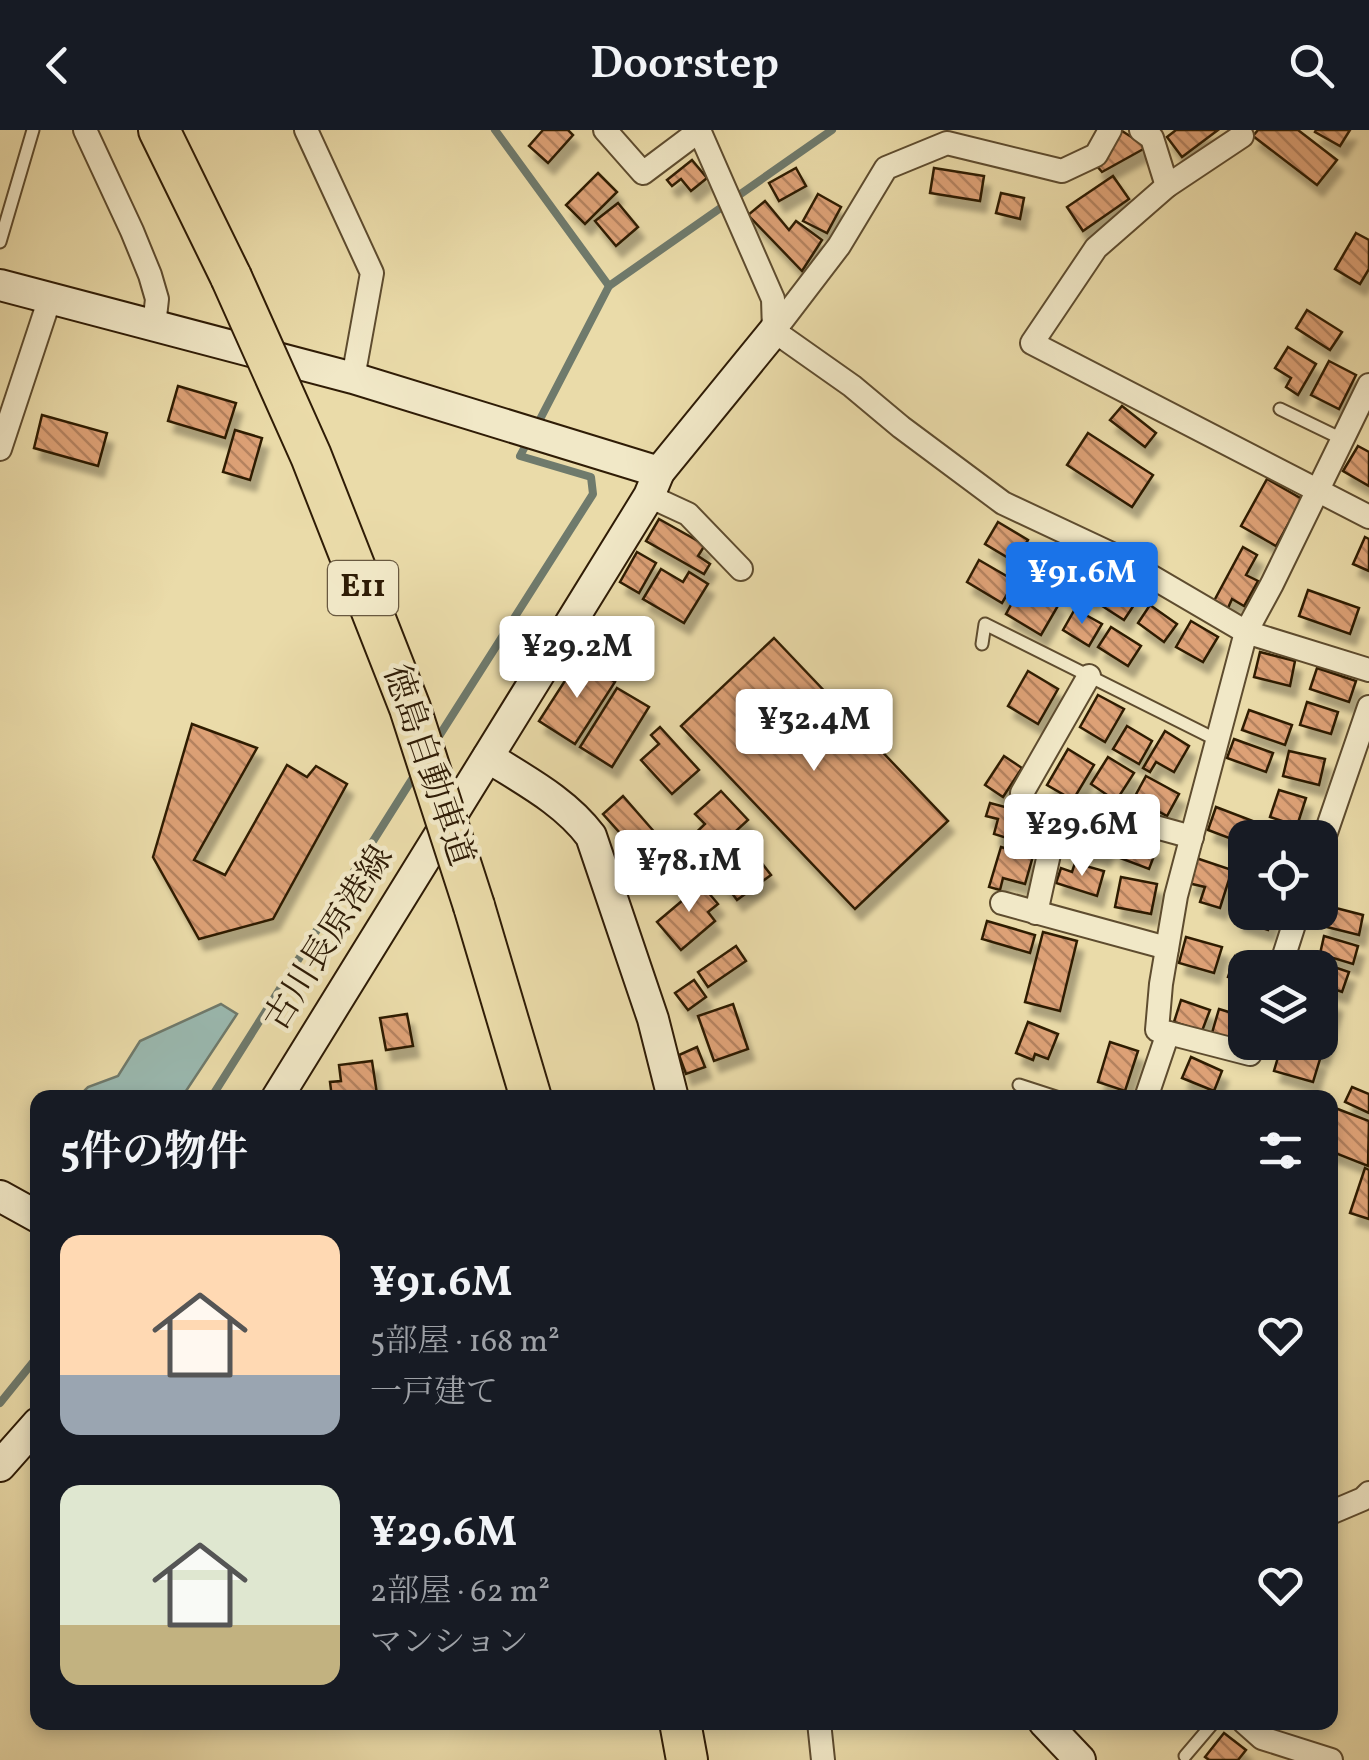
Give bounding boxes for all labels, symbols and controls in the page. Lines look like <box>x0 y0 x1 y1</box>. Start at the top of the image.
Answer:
text: Doorstep <box>590 34 779 97</box>
icon: back <box>30 38 85 93</box>
icon: search <box>1284 38 1339 93</box>
pin: ¥91.6M <box>1001 542 1163 627</box>
text: ¥91.6M <box>1028 552 1136 596</box>
road number: E11 <box>328 561 398 615</box>
pin: ¥29.2M <box>496 616 658 701</box>
text: ¥29.2M <box>521 626 633 670</box>
street label: 徳島自動車道 <box>370 659 484 873</box>
pin: ¥32.4M <box>733 689 895 774</box>
text: ¥32.4M <box>758 699 870 743</box>
pin: ¥29.6M <box>1001 794 1163 879</box>
text: ¥29.6M <box>1026 804 1138 848</box>
map controls <box>1228 820 1338 1060</box>
button: locate <box>1228 820 1338 930</box>
pin: ¥78.1M <box>608 830 770 915</box>
street label: 古川長原港線 <box>254 837 406 1041</box>
text: ¥78.1M <box>637 840 741 884</box>
button: layers <box>1228 950 1338 1060</box>
icon: filters <box>1253 1123 1308 1178</box>
text: 5件の物件 <box>60 1125 248 1184</box>
text: ¥91.6M <box>370 1255 512 1314</box>
icon: home <box>140 1275 260 1395</box>
icon: heart <box>1253 1308 1308 1363</box>
text: 5部屋 · 168 m² <box>370 1321 560 1365</box>
text: 一戸建て <box>370 1372 498 1416</box>
text: ¥29.6M <box>370 1505 517 1564</box>
icon: home <box>140 1525 260 1645</box>
icon: heart <box>1253 1558 1308 1613</box>
text: 2部屋 · 62 m² <box>370 1571 550 1615</box>
text: マンション <box>370 1622 529 1666</box>

